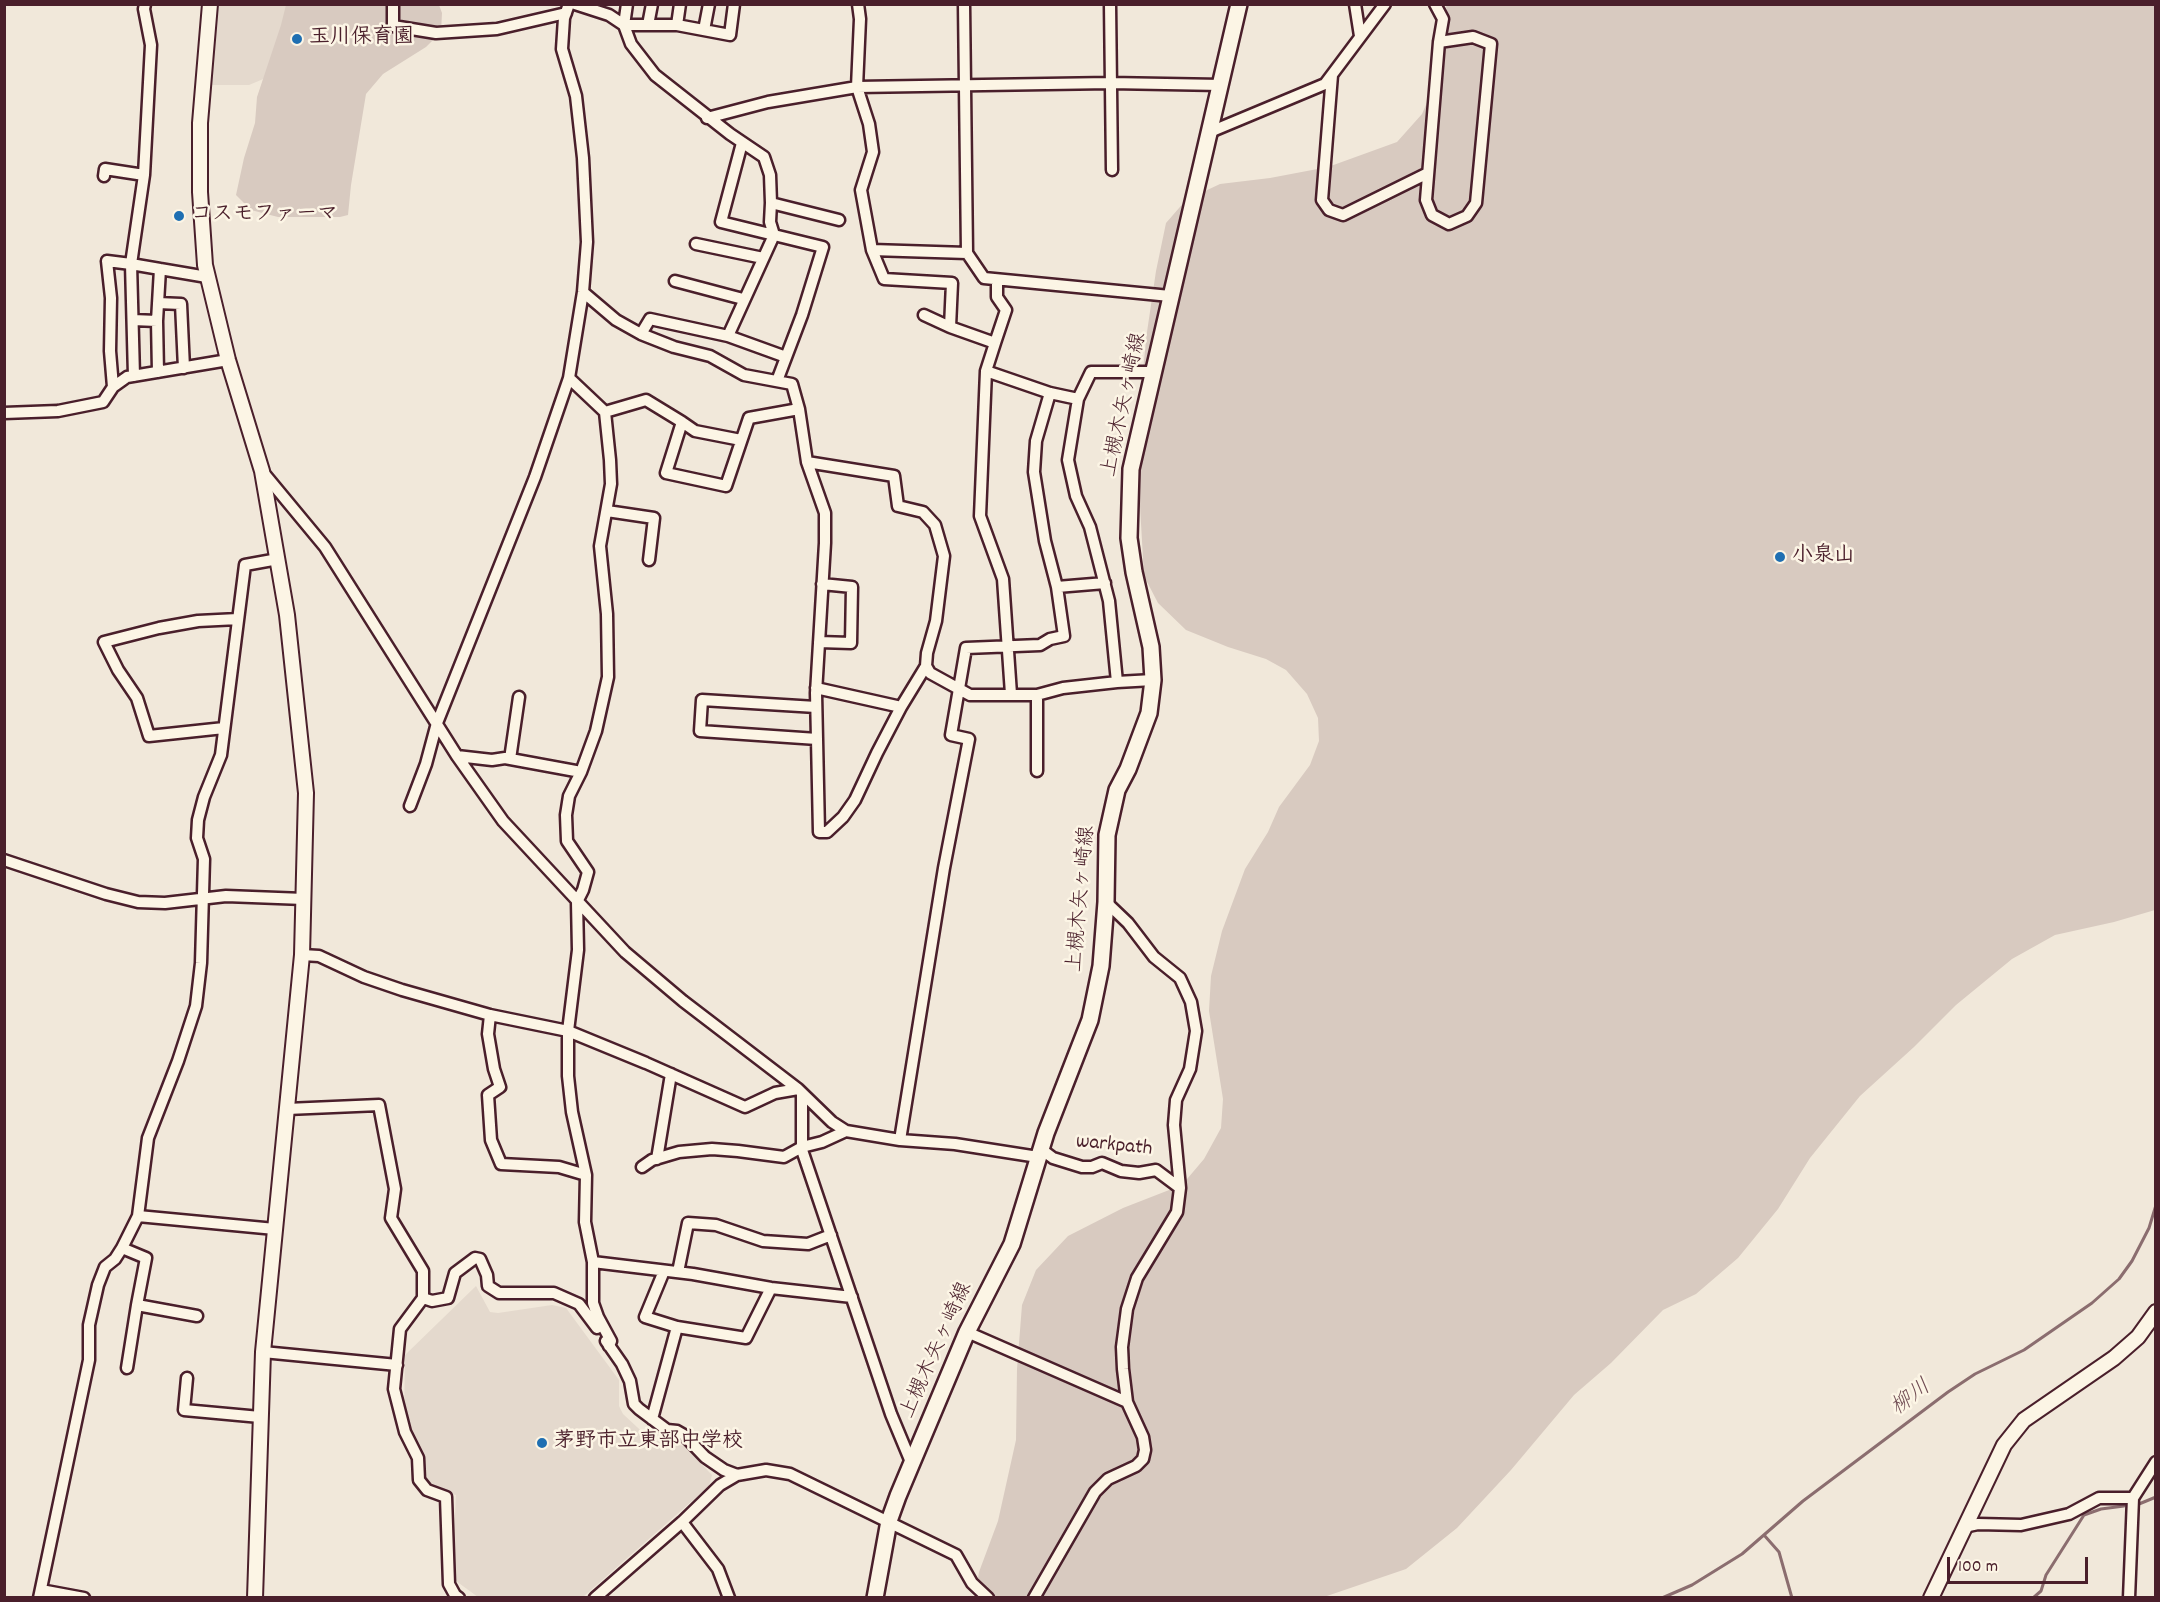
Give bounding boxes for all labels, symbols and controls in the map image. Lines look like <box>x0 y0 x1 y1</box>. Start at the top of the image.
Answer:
place label: 玉川保育園 <box>309 26 414 52</box>
marker: 玉川保育園 <box>290 32 304 46</box>
place label: コスモファーマ <box>191 203 338 229</box>
marker: コスモファーマ <box>172 209 186 223</box>
street label: 上槻木矢ヶ崎線 <box>1098 330 1154 480</box>
place label: 小泉山 <box>1792 544 1855 570</box>
marker: 小泉山 <box>1773 550 1787 564</box>
street label: 上槻木矢ヶ崎線 <box>1064 825 1102 973</box>
street label: warkpath <box>1075 1130 1153 1164</box>
street label: 上槻木矢ヶ崎線 <box>897 1279 979 1423</box>
water label: 柳川 <box>1886 1375 1938 1423</box>
place label: 茅野市立東部中学校 <box>554 1430 743 1456</box>
marker: 茅野市立東部中学校 <box>535 1436 549 1450</box>
scale bar <box>1950 1545 2091 1583</box>
text: 100 m <box>1958 1555 1998 1580</box>

